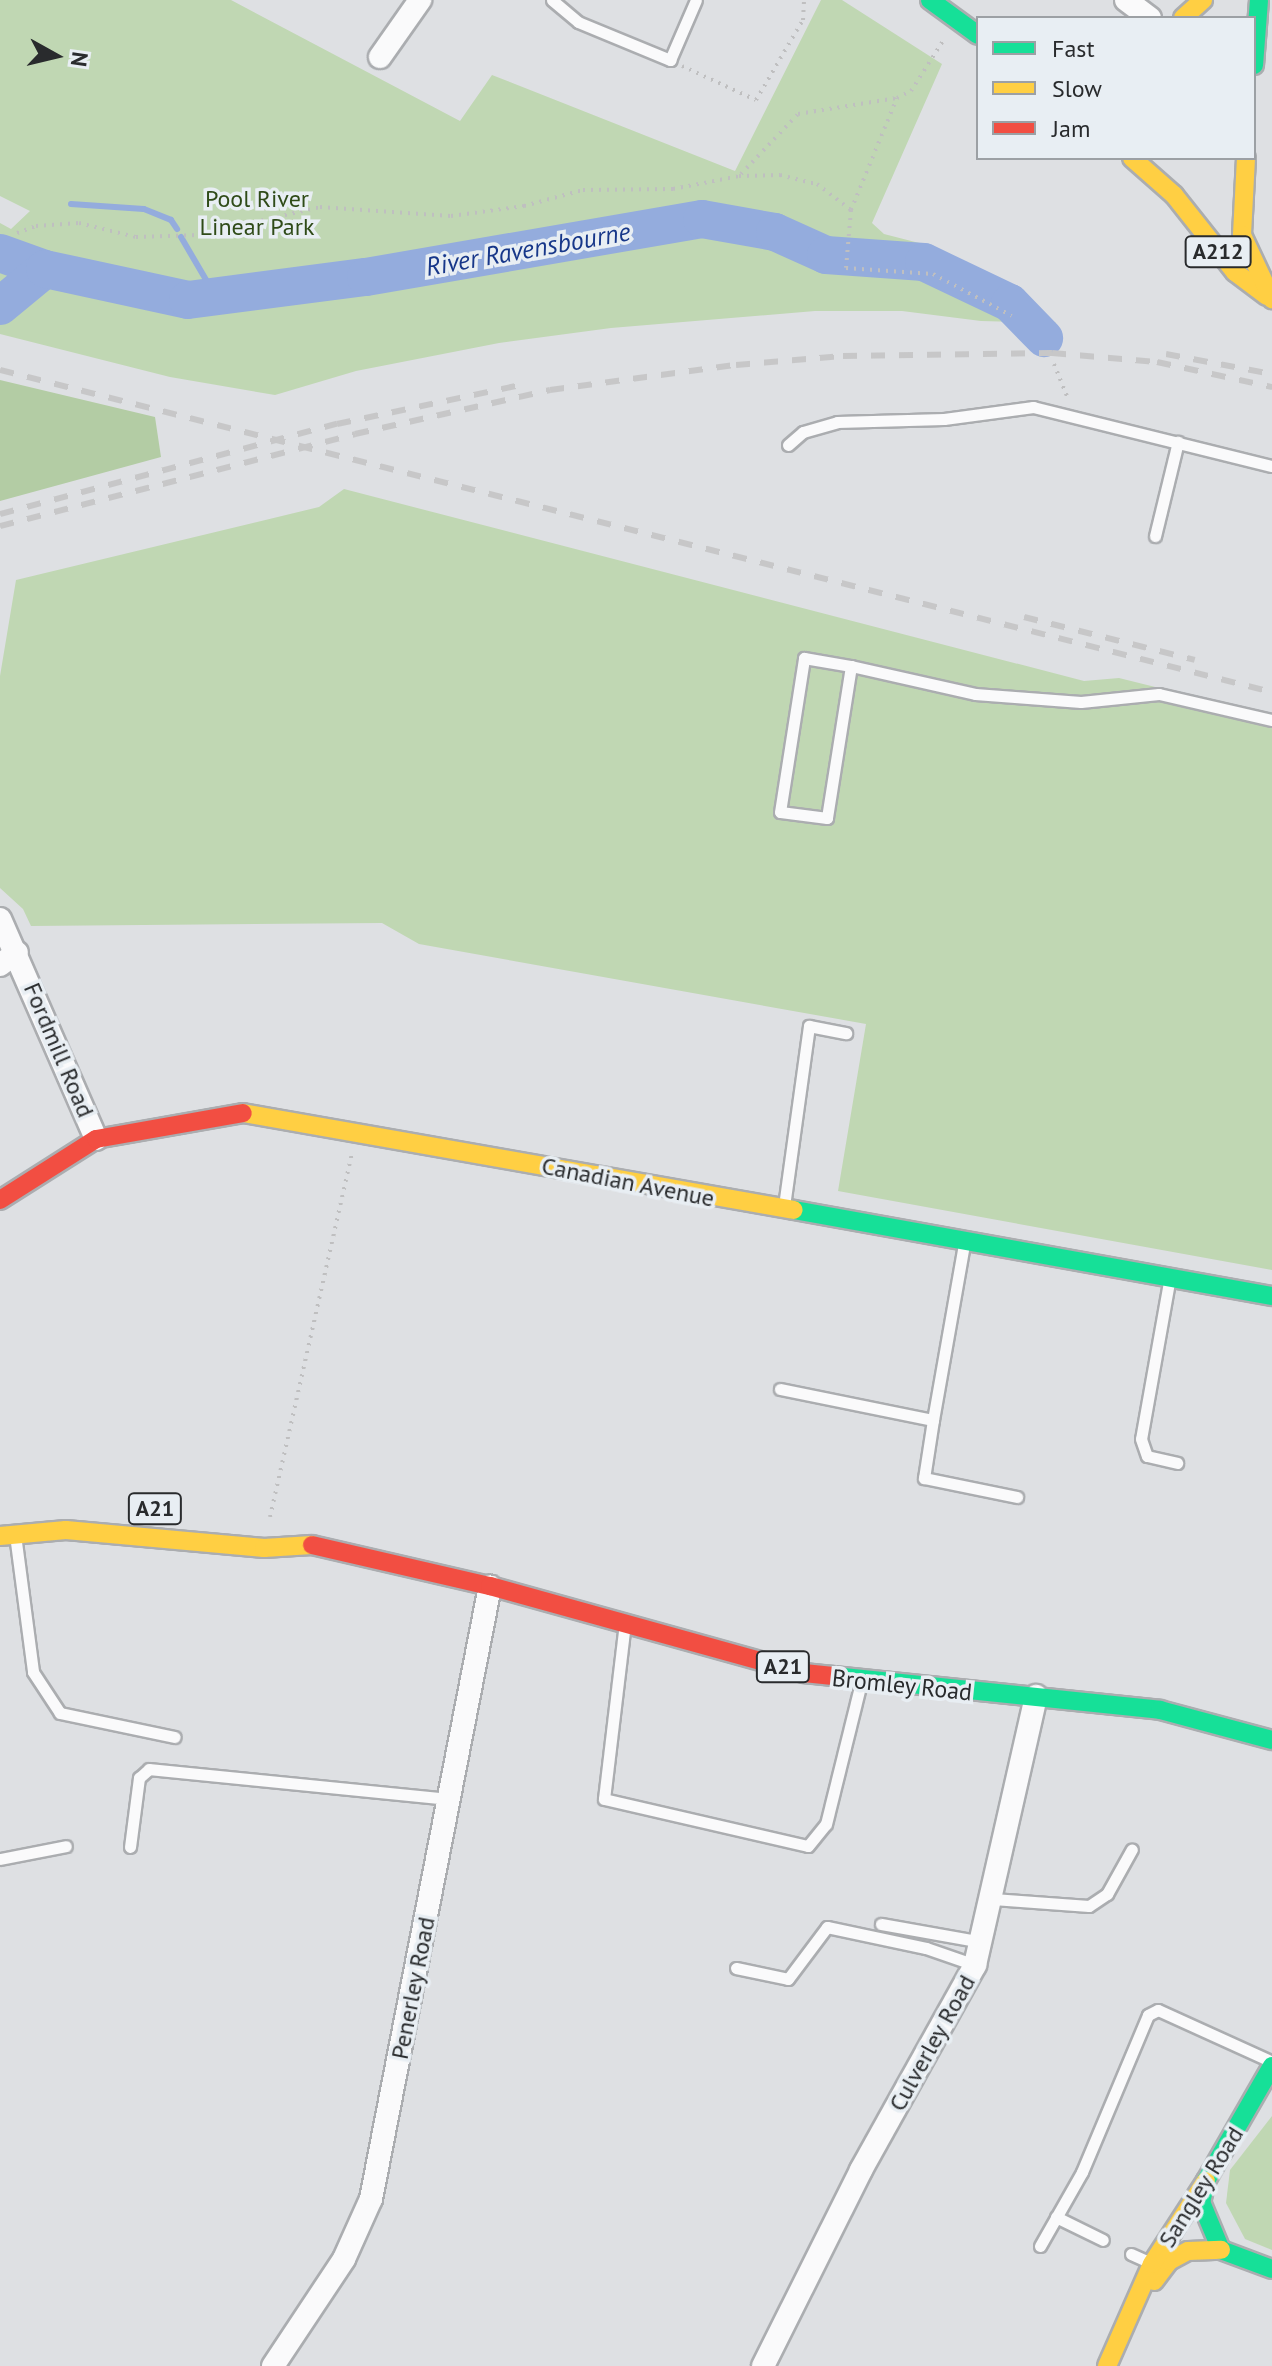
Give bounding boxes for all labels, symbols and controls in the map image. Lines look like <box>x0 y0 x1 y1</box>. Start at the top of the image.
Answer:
north arrow <box>16 16 96 96</box>
legend <box>976 16 1256 160</box>
text: Fast <box>1052 33 1095 64</box>
text: N <box>65 50 95 68</box>
text: Slow <box>1052 73 1102 104</box>
text: Jam <box>1052 113 1090 144</box>
park label: Pool River Linear Park <box>200 185 314 241</box>
water label: River Ravensbourne <box>423 216 633 282</box>
road number: A212 <box>1184 234 1252 270</box>
street label: Fordmill Road <box>18 978 100 1122</box>
street label: Canadian Avenue <box>539 1151 717 1213</box>
road number: A21 <box>127 1491 183 1527</box>
road number: A21 <box>755 1649 811 1685</box>
street label: Bromley Road <box>830 1663 974 1707</box>
street label: Penerley Road <box>385 1914 441 2062</box>
street label: Culverley Road <box>883 1970 981 2116</box>
street label: Sangley Road <box>1152 2121 1250 2253</box>

